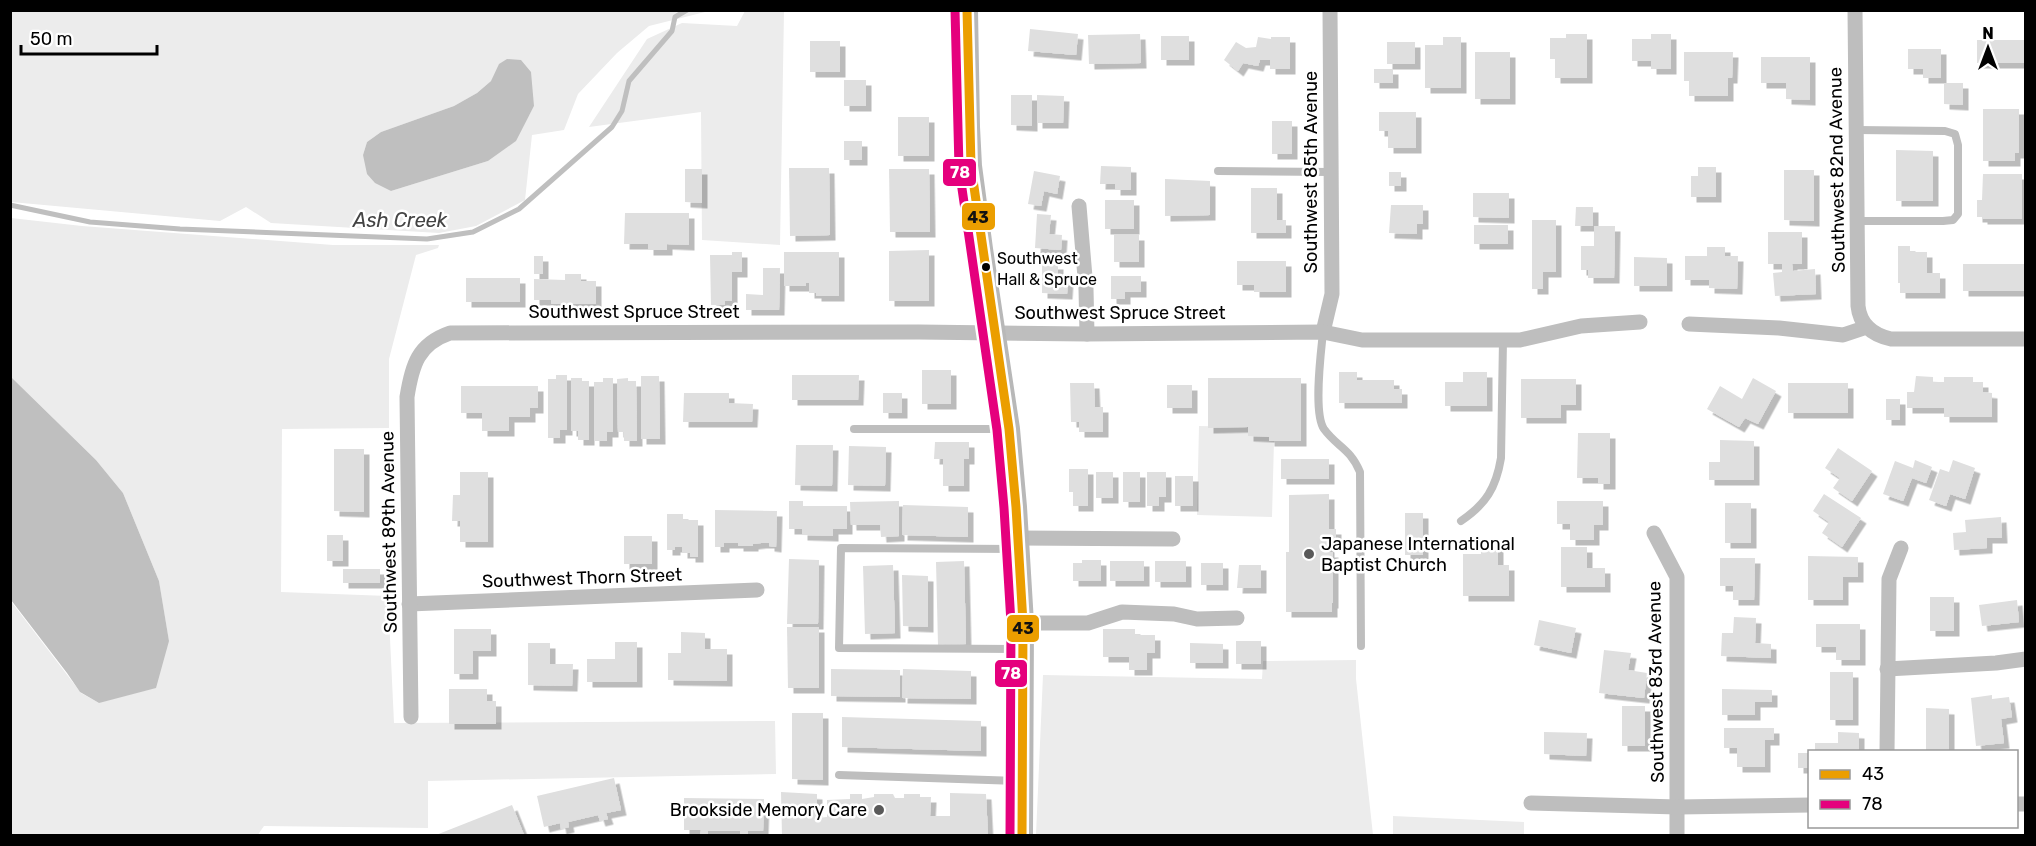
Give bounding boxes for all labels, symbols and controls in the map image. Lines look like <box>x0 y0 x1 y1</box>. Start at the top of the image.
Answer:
scale bar <box>21 18 158 56</box>
north arrow <box>1958 18 2018 78</box>
text: N <box>1982 24 1994 43</box>
text: 50 m <box>30 28 73 50</box>
street label: Southwest 82nd Avenue <box>1824 67 1850 273</box>
street label: Southwest 85th Avenue <box>1300 71 1322 273</box>
line badge: 78 <box>942 158 977 187</box>
text: 78 <box>950 163 970 182</box>
line badge: 43 <box>961 202 996 231</box>
water label: Ash Creek <box>352 208 448 232</box>
text: 43 <box>967 208 989 227</box>
place label: Southwest Hall & Spruce <box>997 249 1097 289</box>
marker: Southwest Hall & Spruce <box>980 261 992 273</box>
street label: Southwest Spruce Street <box>528 301 740 323</box>
street label: Southwest Spruce Street <box>1014 302 1226 324</box>
street label: Southwest 89th Avenue <box>376 431 402 633</box>
place label: Japanese International Baptist Church <box>1321 533 1515 576</box>
marker: Japanese International Baptist Church <box>1302 547 1316 561</box>
street label: Southwest Thorn Street <box>482 564 682 592</box>
street label: Southwest 83rd Avenue <box>1643 581 1669 783</box>
line badge: 43 <box>1006 614 1040 643</box>
text: 43 <box>1012 619 1034 638</box>
line badge: 78 <box>994 659 1028 688</box>
text: 78 <box>1001 664 1021 683</box>
legend <box>1808 750 2018 828</box>
text: 43 <box>1862 763 1884 785</box>
text: 78 <box>1862 793 1883 815</box>
place label: Brookside Memory Care <box>670 799 867 821</box>
marker: Brookside Memory Care <box>872 803 886 817</box>

